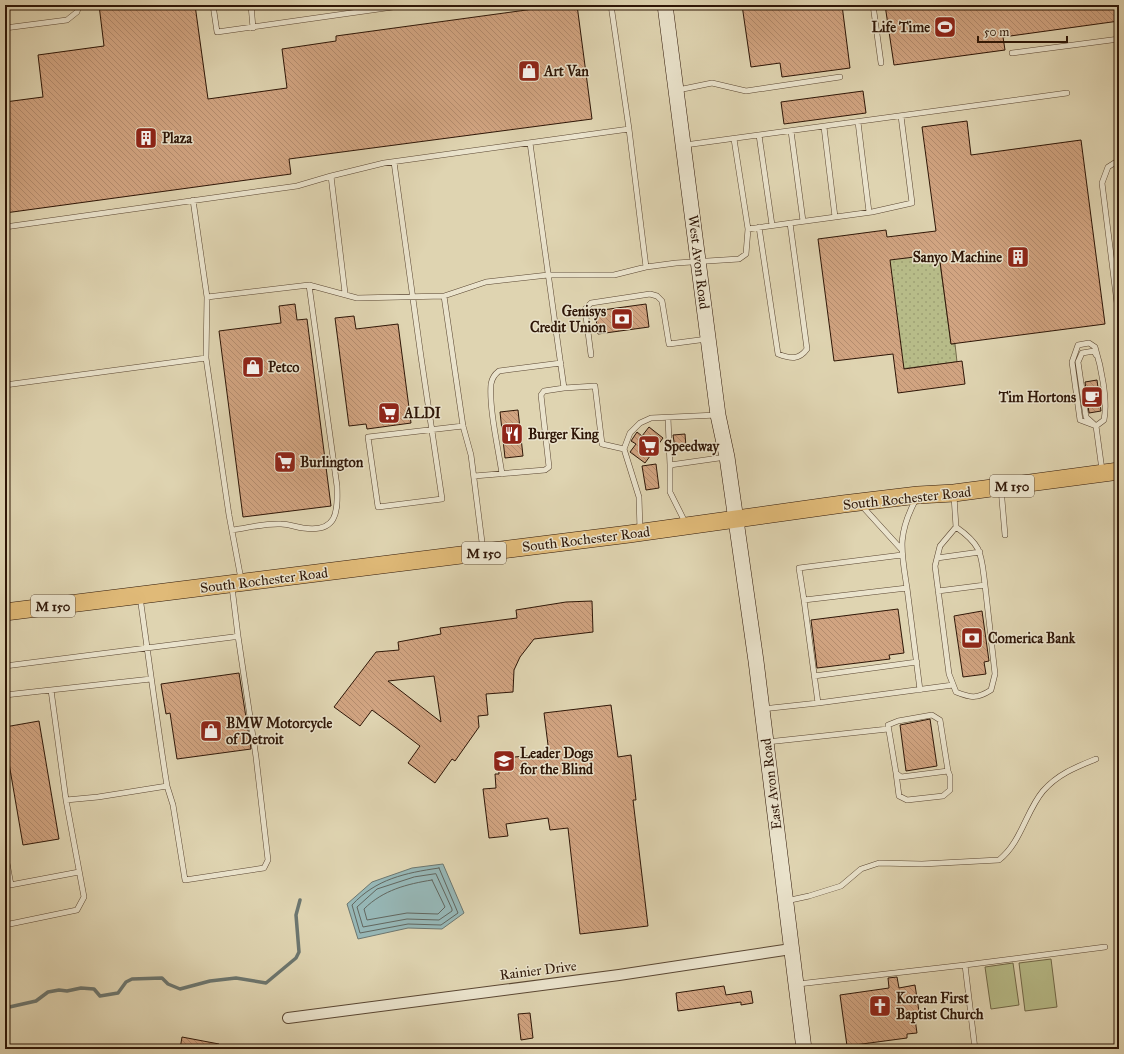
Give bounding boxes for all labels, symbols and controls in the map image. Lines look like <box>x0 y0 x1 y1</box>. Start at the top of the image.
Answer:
sports icon: Life Time <box>932 14 958 40</box>
scale bar <box>978 18 1067 44</box>
place label: Life Time <box>871 19 930 36</box>
text: 50 m <box>984 25 1009 39</box>
shop icon: Art Van <box>516 58 542 84</box>
place label: Art Van <box>543 63 589 80</box>
building icon: Plaza <box>133 125 159 151</box>
place label: Plaza <box>162 130 193 147</box>
street label: West Avon Road <box>684 214 713 310</box>
building icon: Sanyo Machine <box>1005 244 1031 270</box>
place label: Sanyo Machine <box>913 249 1002 267</box>
place label: Genisys Credit Union <box>530 303 606 336</box>
bank icon: Genisys Credit Union <box>609 306 635 332</box>
shop icon: Petco <box>240 354 266 380</box>
place label: Petco <box>268 359 300 376</box>
cafe icon: Tim Hortons <box>1079 384 1105 410</box>
place label: Tim Hortons <box>998 389 1076 406</box>
supermarket icon: ALDI <box>376 400 402 426</box>
place label: ALDI <box>403 405 441 422</box>
restaurant icon: Burger King <box>499 421 525 447</box>
place label: Burger King <box>528 426 599 444</box>
supermarket icon: Speedway <box>636 433 662 459</box>
place label: Speedway <box>664 438 721 456</box>
supermarket icon: Burlington <box>272 449 298 475</box>
place label: Burlington <box>300 454 364 472</box>
road number: M 150 <box>990 475 1034 497</box>
street label: South Rochester Road <box>842 483 972 514</box>
street label: South Rochester Road <box>521 523 651 556</box>
road number: M 150 <box>462 542 506 564</box>
street label: South Rochester Road <box>199 564 329 597</box>
road number: M 150 <box>31 595 75 617</box>
bank icon: Comerica Bank <box>959 625 985 651</box>
place label: Comerica Bank <box>988 630 1076 647</box>
place label: BMW Motorcycle of Detroit <box>226 715 333 748</box>
shop icon: BMW Motorcycle of Detroit <box>198 718 224 744</box>
street label: East Avon Road <box>757 737 786 831</box>
place label: Leader Dogs for the Blind <box>519 745 594 778</box>
school or university icon: Leader Dogs for the Blind <box>491 748 517 774</box>
street label: Rainier Drive <box>499 957 578 984</box>
place label: Korean First Baptist Church <box>896 990 984 1024</box>
church icon: Korean First Baptist Church <box>867 993 893 1019</box>

